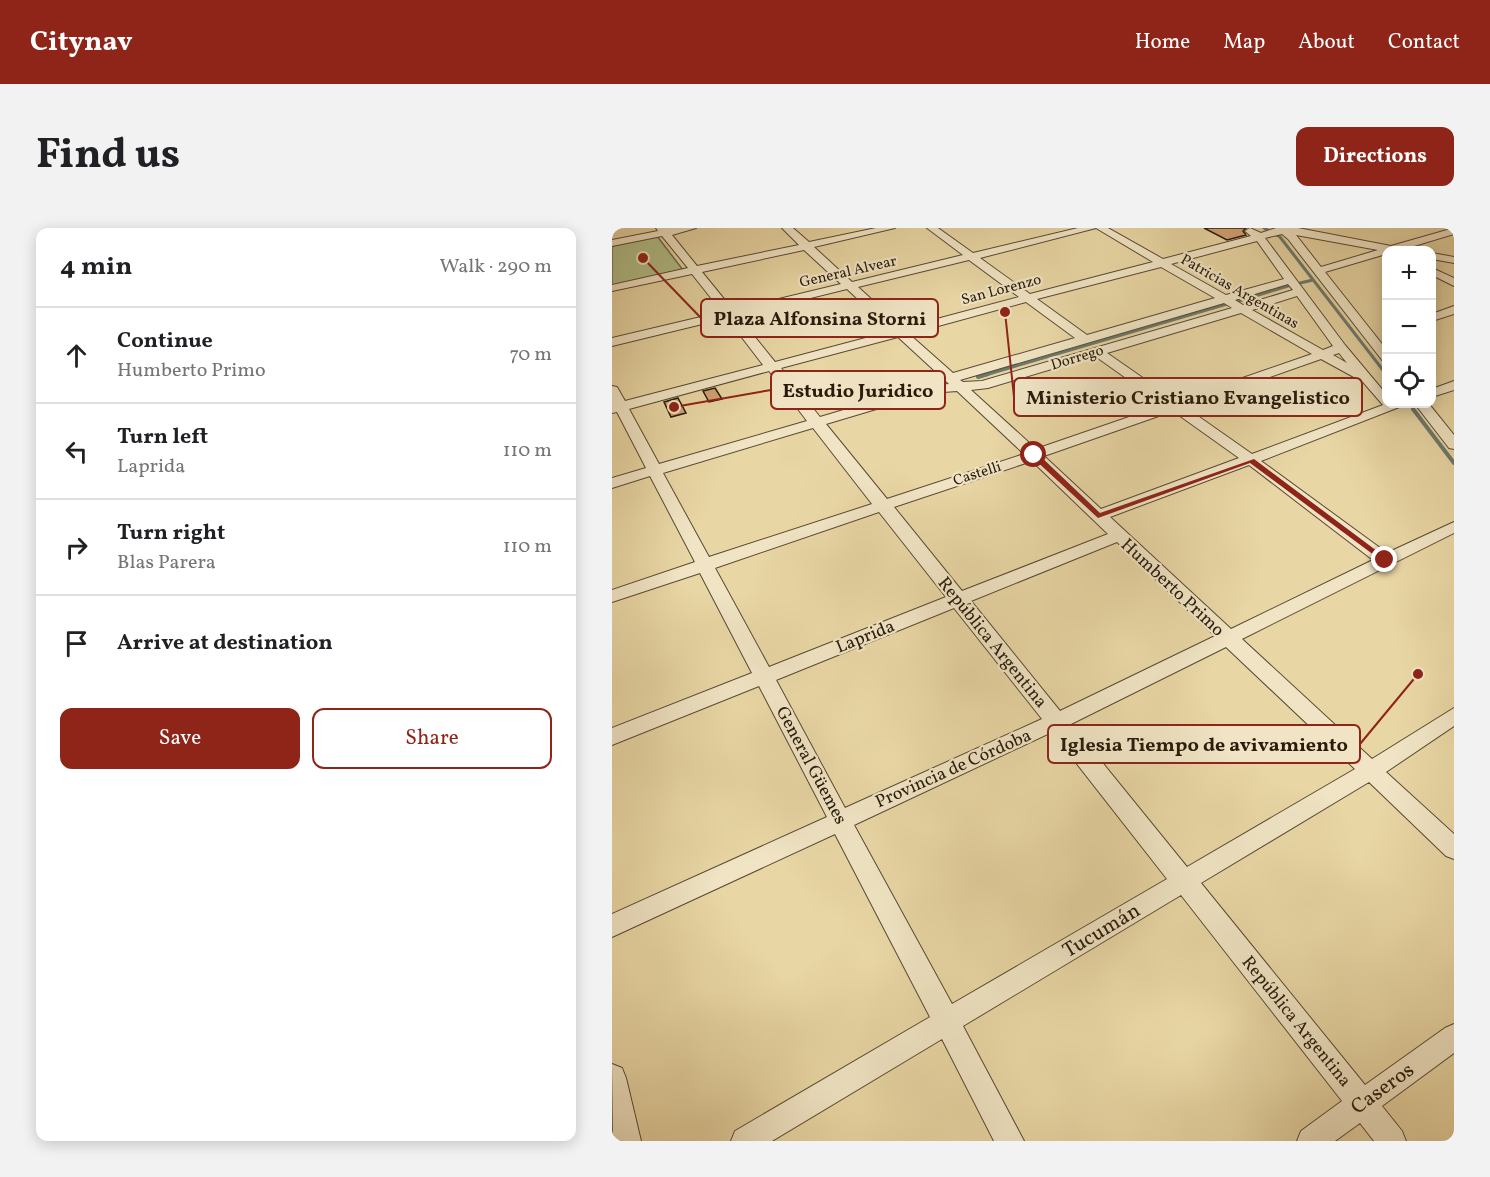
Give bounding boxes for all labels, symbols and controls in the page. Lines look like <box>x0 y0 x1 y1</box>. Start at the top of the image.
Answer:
text: Citynav <box>30 23 133 62</box>
text: Home <box>1135 28 1190 57</box>
text: Map <box>1223 28 1265 57</box>
text: About <box>1298 28 1355 57</box>
text: Contact <box>1388 28 1460 57</box>
text: Find us <box>36 127 180 186</box>
button: Directions <box>1296 127 1454 186</box>
map controls <box>1382 246 1436 408</box>
button: + <box>1382 246 1436 300</box>
text: 4 min <box>60 249 132 285</box>
street label: Patricias Argentinas <box>1176 250 1302 335</box>
street label: General Alvear <box>798 251 899 294</box>
text: Walk · 290 m <box>440 253 552 281</box>
street label: San Lorenzo <box>959 270 1044 311</box>
callout: Plaza Alfonsina Storni <box>701 299 938 337</box>
button: − <box>1382 300 1436 354</box>
text: Plaza Alfonsina Storni <box>714 306 926 334</box>
text: Continue <box>117 326 213 357</box>
icon: ahead <box>60 339 93 372</box>
street label: Dorrego <box>1048 340 1106 376</box>
text: 70 m <box>509 341 552 369</box>
button: locate <box>1382 354 1436 408</box>
text: Humberto Primo <box>117 357 266 385</box>
callout: Estudio Juridico <box>771 371 945 409</box>
text: Estudio Juridico <box>783 378 934 406</box>
callout: Ministerio Cristiano Evangelistico <box>1014 378 1362 416</box>
text: Ministerio Cristiano Evangelistico <box>1026 385 1350 413</box>
text: Turn left <box>117 422 208 453</box>
icon: left <box>60 435 93 468</box>
text: 110 m <box>503 437 552 465</box>
route start <box>1020 441 1046 467</box>
text: Laprida <box>117 453 185 481</box>
street label: Castelli <box>951 457 1004 492</box>
text: Turn right <box>117 518 225 549</box>
icon: right <box>60 531 93 564</box>
text: 110 m <box>503 533 552 561</box>
street label: Humberto Primo <box>1115 533 1229 643</box>
route end <box>1371 546 1397 572</box>
text: Blas Parera <box>117 549 216 577</box>
street label: República Argentina <box>931 572 1053 714</box>
street label: Laprida <box>832 614 899 660</box>
icon: arrive <box>60 627 93 660</box>
text: Arrive at destination <box>117 628 333 659</box>
street label: General Güemes <box>769 702 852 829</box>
button: Save <box>60 708 300 769</box>
button: Share <box>312 708 552 769</box>
street label: Provincia de Córdoba <box>872 724 1036 815</box>
callout: Iglesia Tiempo de avivamiento <box>1048 725 1360 763</box>
text: Iglesia Tiempo de avivamiento <box>1060 732 1348 760</box>
street label: Tucumán <box>1057 897 1146 966</box>
street label: República Argentina <box>1235 951 1357 1093</box>
street label: Caseros <box>1345 1056 1421 1122</box>

